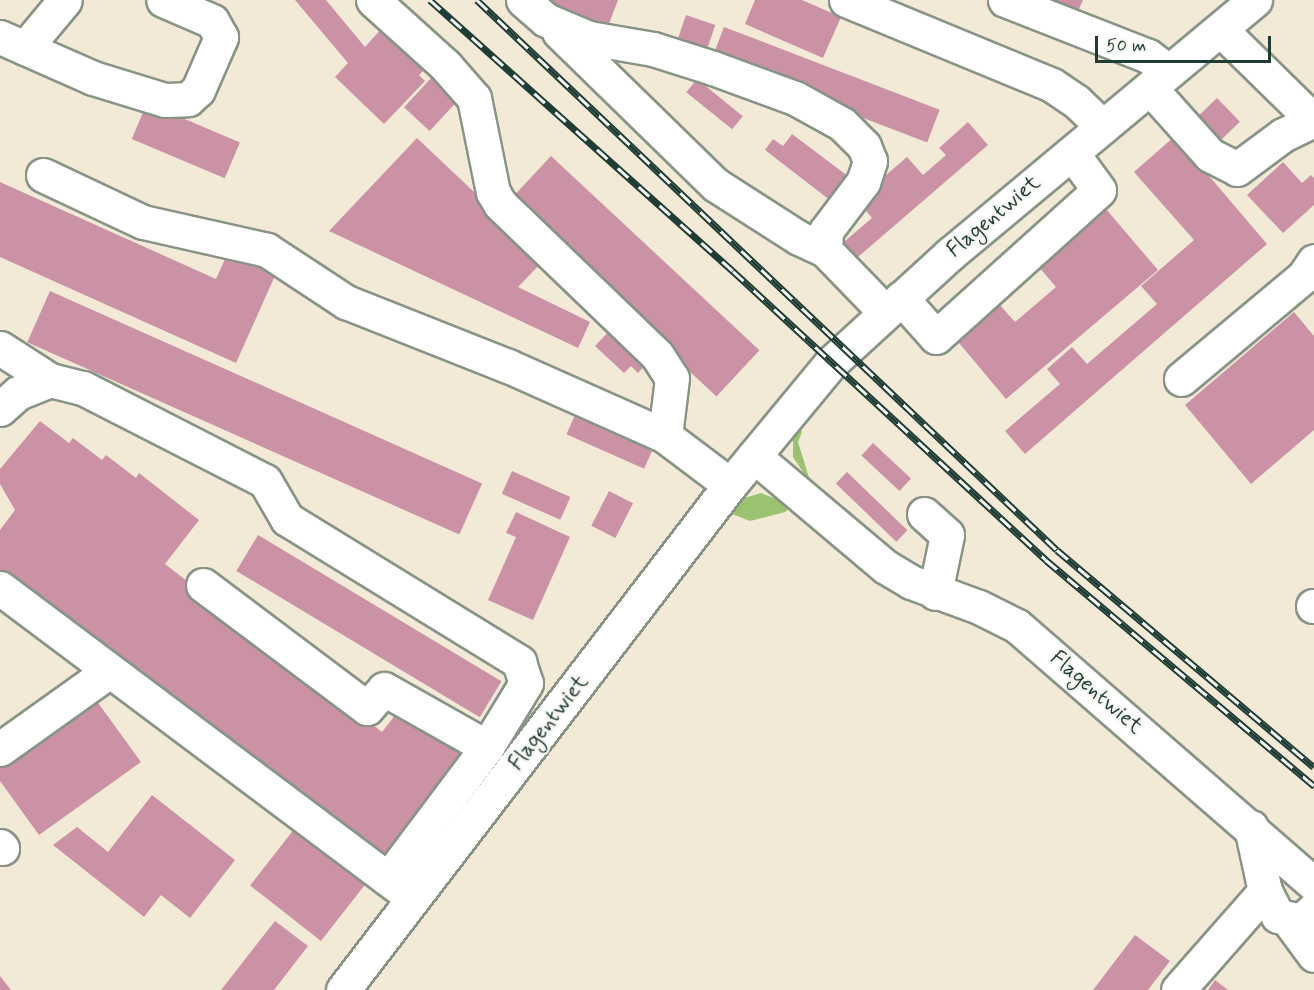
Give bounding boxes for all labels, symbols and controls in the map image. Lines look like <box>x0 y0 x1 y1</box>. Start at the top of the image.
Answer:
scale bar <box>1098 24 1274 62</box>
text: 50 m <box>1106 34 1146 58</box>
street label: Flagentwiet <box>942 170 1046 264</box>
street label: Flagentwiet <box>1044 646 1148 740</box>
street label: Flagentwiet <box>503 670 595 776</box>

